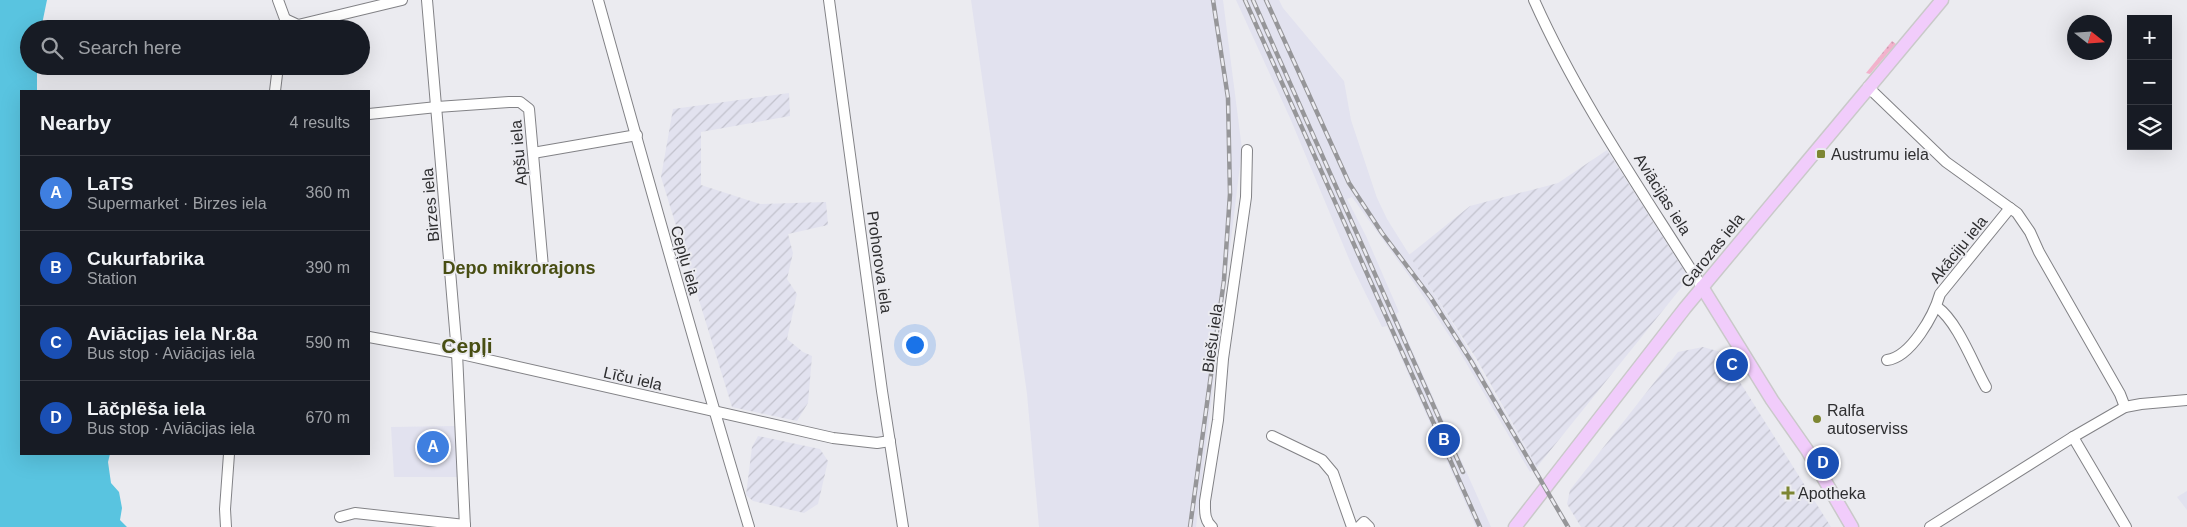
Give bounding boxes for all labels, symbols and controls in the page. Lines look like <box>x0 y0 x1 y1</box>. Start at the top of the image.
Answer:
north arrow <box>2067 15 2112 60</box>
map controls <box>2127 15 2172 150</box>
button: + <box>2127 15 2172 60</box>
search box <box>20 20 370 75</box>
icon: search <box>38 34 66 62</box>
text: Search here <box>78 37 182 58</box>
button: − <box>2127 60 2172 105</box>
button: layers <box>2127 105 2172 150</box>
text: Nearby <box>40 111 111 134</box>
text: 4 results <box>290 114 350 131</box>
street label: Apšu iela <box>507 119 530 186</box>
place label: Austrumu iela <box>1831 146 1929 163</box>
marker: Austrumu iela <box>1815 148 1827 160</box>
street label: Aviācijas iela <box>1631 151 1694 238</box>
street label: Birzes iela <box>419 167 442 242</box>
text: LaTS <box>87 173 133 194</box>
text: A <box>50 184 62 201</box>
text: 360 m <box>306 184 350 201</box>
text: Supermarket · Birzes iela <box>87 195 267 212</box>
street label: Prohorova iela <box>864 210 895 314</box>
street label: Garozas iela <box>1678 210 1747 291</box>
street label: Akāciju iela <box>1926 212 1991 286</box>
street label: Cepļu iela <box>668 224 704 297</box>
text: Cukurfabrika <box>87 248 204 269</box>
district label: Depo mikrorajons <box>442 258 596 278</box>
text: B <box>50 259 62 276</box>
text: 390 m <box>306 259 350 276</box>
text: Station <box>87 270 137 287</box>
street label: Biešu iela <box>1199 302 1226 374</box>
text: Aviācijas iela Nr.8a <box>87 323 257 344</box>
your location <box>902 332 928 358</box>
text: C <box>50 334 62 351</box>
text: 590 m <box>306 334 350 351</box>
district label: Cepļi <box>441 334 493 357</box>
text: Bus stop · Aviācijas iela <box>87 345 255 362</box>
pin: C <box>1716 346 1748 384</box>
street label: Līču iela <box>602 364 664 393</box>
text: Lāčplēša iela <box>87 398 205 419</box>
place label: Ralfa autoserviss <box>1827 402 1908 437</box>
text: D <box>50 409 62 426</box>
text: 670 m <box>306 409 350 426</box>
marker: Ralfa autoserviss <box>1811 413 1823 425</box>
text: Bus stop · Aviācijas iela <box>87 420 255 437</box>
pin: B <box>1428 421 1460 459</box>
pin: A <box>417 428 449 466</box>
pin: D <box>1807 444 1839 482</box>
place label: Apotheka <box>1798 485 1866 502</box>
marker: Apotheka <box>1782 487 1794 499</box>

